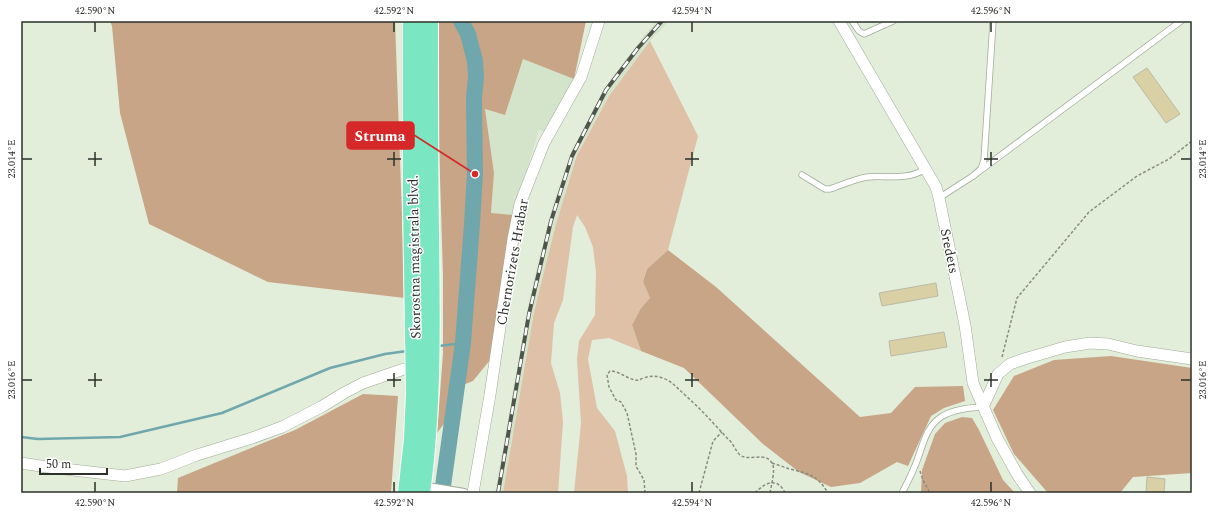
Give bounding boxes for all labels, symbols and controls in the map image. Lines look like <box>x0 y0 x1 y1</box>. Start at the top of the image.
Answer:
text: 42.590°N <box>75 3 115 19</box>
text: 42.592°N <box>374 3 414 19</box>
text: 42.594°N <box>672 3 712 19</box>
text: 42.596°N <box>971 3 1011 19</box>
callout: Struma <box>347 122 414 149</box>
text: Struma <box>355 125 406 148</box>
text: 23.014°E <box>4 139 20 179</box>
text: 23.014°E <box>1195 139 1211 179</box>
street label: Skorostna magistrala blvd. <box>403 175 426 339</box>
street label: Chernorizets Hrabar <box>491 197 534 327</box>
street label: Sredets <box>935 227 964 275</box>
text: 23.016°E <box>4 360 20 400</box>
text: 23.016°E <box>1195 360 1211 400</box>
scale bar <box>40 450 107 476</box>
text: 50 m <box>46 455 71 474</box>
text: 42.590°N <box>75 495 115 511</box>
text: 42.592°N <box>374 495 414 511</box>
text: 42.594°N <box>672 495 712 511</box>
text: 42.596°N <box>971 495 1011 511</box>

